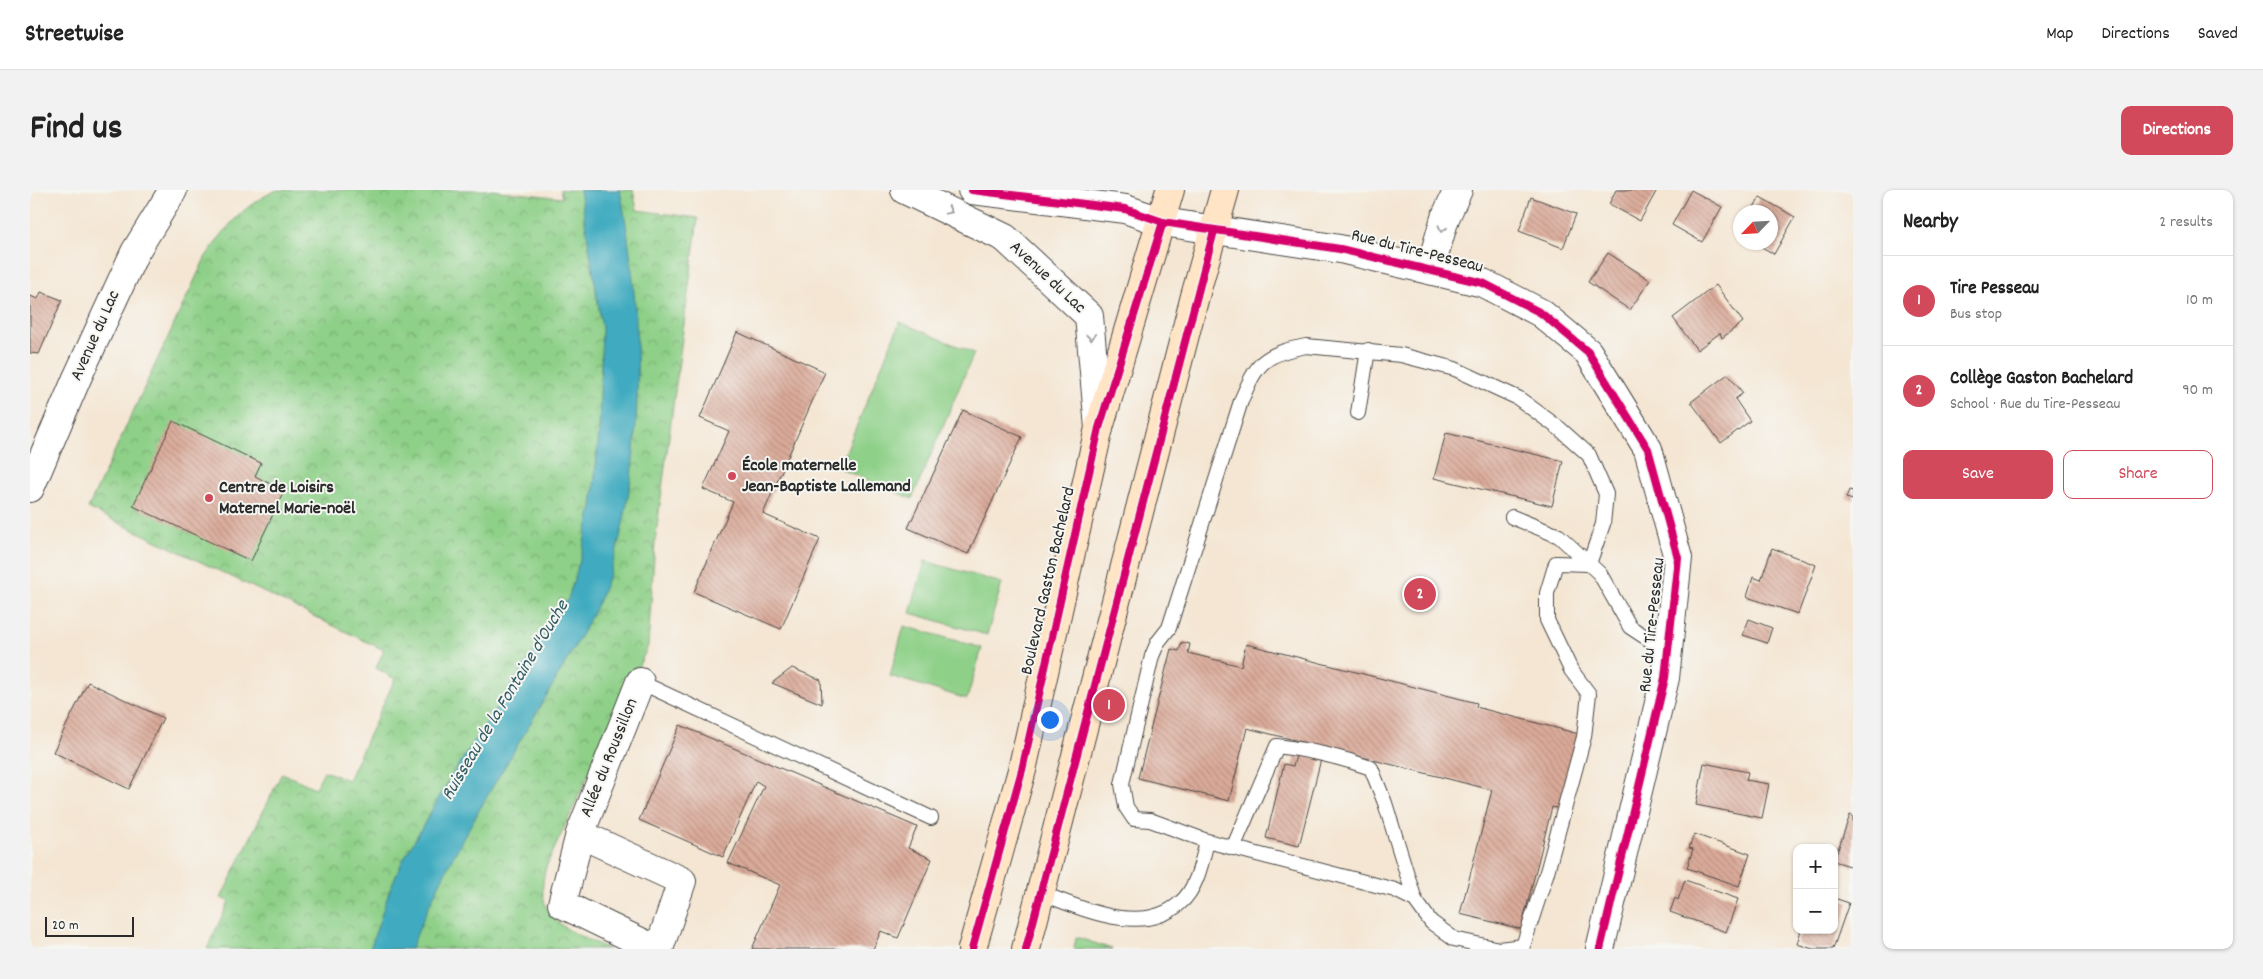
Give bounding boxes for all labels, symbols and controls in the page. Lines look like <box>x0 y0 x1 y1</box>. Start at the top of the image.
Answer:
text: Streetwise <box>25 18 124 52</box>
text: Map <box>2046 22 2073 47</box>
text: Directions <box>2101 22 2170 47</box>
text: Saved <box>2198 22 2238 47</box>
text: Find us <box>30 105 122 155</box>
button: Directions <box>2121 106 2233 155</box>
one-way arrow <box>944 205 953 215</box>
north arrow <box>1733 205 1778 250</box>
text: Nearby <box>1903 208 1958 238</box>
text: 2 results <box>2159 211 2213 234</box>
street label: Rue du Tire-Pesseau <box>1348 223 1486 281</box>
one-way arrow <box>1437 224 1447 232</box>
street label: Avenue du Lac <box>1003 236 1091 320</box>
text: Tire Pesseau <box>1950 276 2039 303</box>
street label: Avenue du Lac <box>65 287 127 385</box>
text: 1 <box>1917 289 1921 312</box>
text: 10 m <box>2186 289 2213 312</box>
text: Bus stop <box>1950 303 2002 326</box>
one-way arrow <box>1085 333 1096 341</box>
text: Collège Gaston Bachelard <box>1950 366 2133 393</box>
text: 2 <box>1916 379 1923 402</box>
text: 90 m <box>2182 379 2213 402</box>
text: School · Rue du Tire-Pesseau <box>1950 393 2120 416</box>
button: Save <box>1903 450 2053 499</box>
button: Share <box>2063 450 2213 499</box>
place label: École maternelle Jean-Baptiste Lallemand <box>742 454 911 500</box>
marker: École maternelle Jean-Baptiste Lallemand <box>726 470 738 482</box>
place label: Centre de Loisirs Maternel Marie-noël <box>219 476 356 522</box>
street label: Boulevard Gaston Bachelard <box>1015 485 1083 677</box>
marker: Centre de Loisirs Maternel Marie-noël <box>203 492 215 504</box>
street label: Rue du Tire-Pesseau <box>1633 556 1673 694</box>
pin: 2 <box>1404 575 1436 613</box>
water label: Ruisseau de la Fontaine d'Ouche <box>435 594 577 806</box>
pin: 1 <box>1093 686 1125 724</box>
street label: Allée du Roussillon <box>575 695 645 821</box>
your location <box>1037 707 1063 733</box>
map controls <box>1793 844 1838 934</box>
button: + <box>1793 844 1838 889</box>
button: − <box>1793 889 1838 934</box>
scale bar <box>45 914 134 937</box>
text: 20 m <box>52 916 79 936</box>

